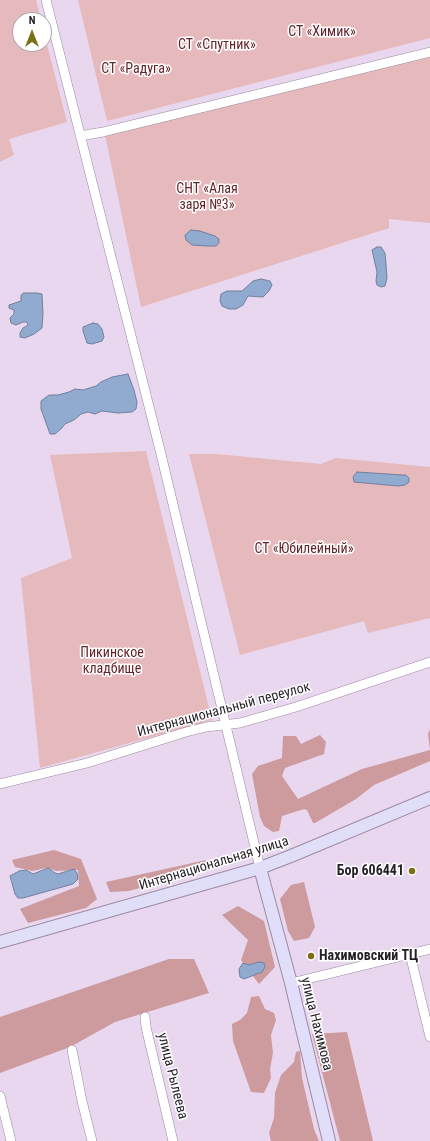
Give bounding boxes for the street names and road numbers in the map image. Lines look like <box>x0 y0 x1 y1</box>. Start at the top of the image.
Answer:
street label: Интернациональный переулок <box>136 679 312 741</box>
street label: Интернациональная улица <box>137 833 291 895</box>
street label: улица Нахимова <box>296 976 336 1072</box>
street label: улица Рылеева <box>153 1031 191 1121</box>

